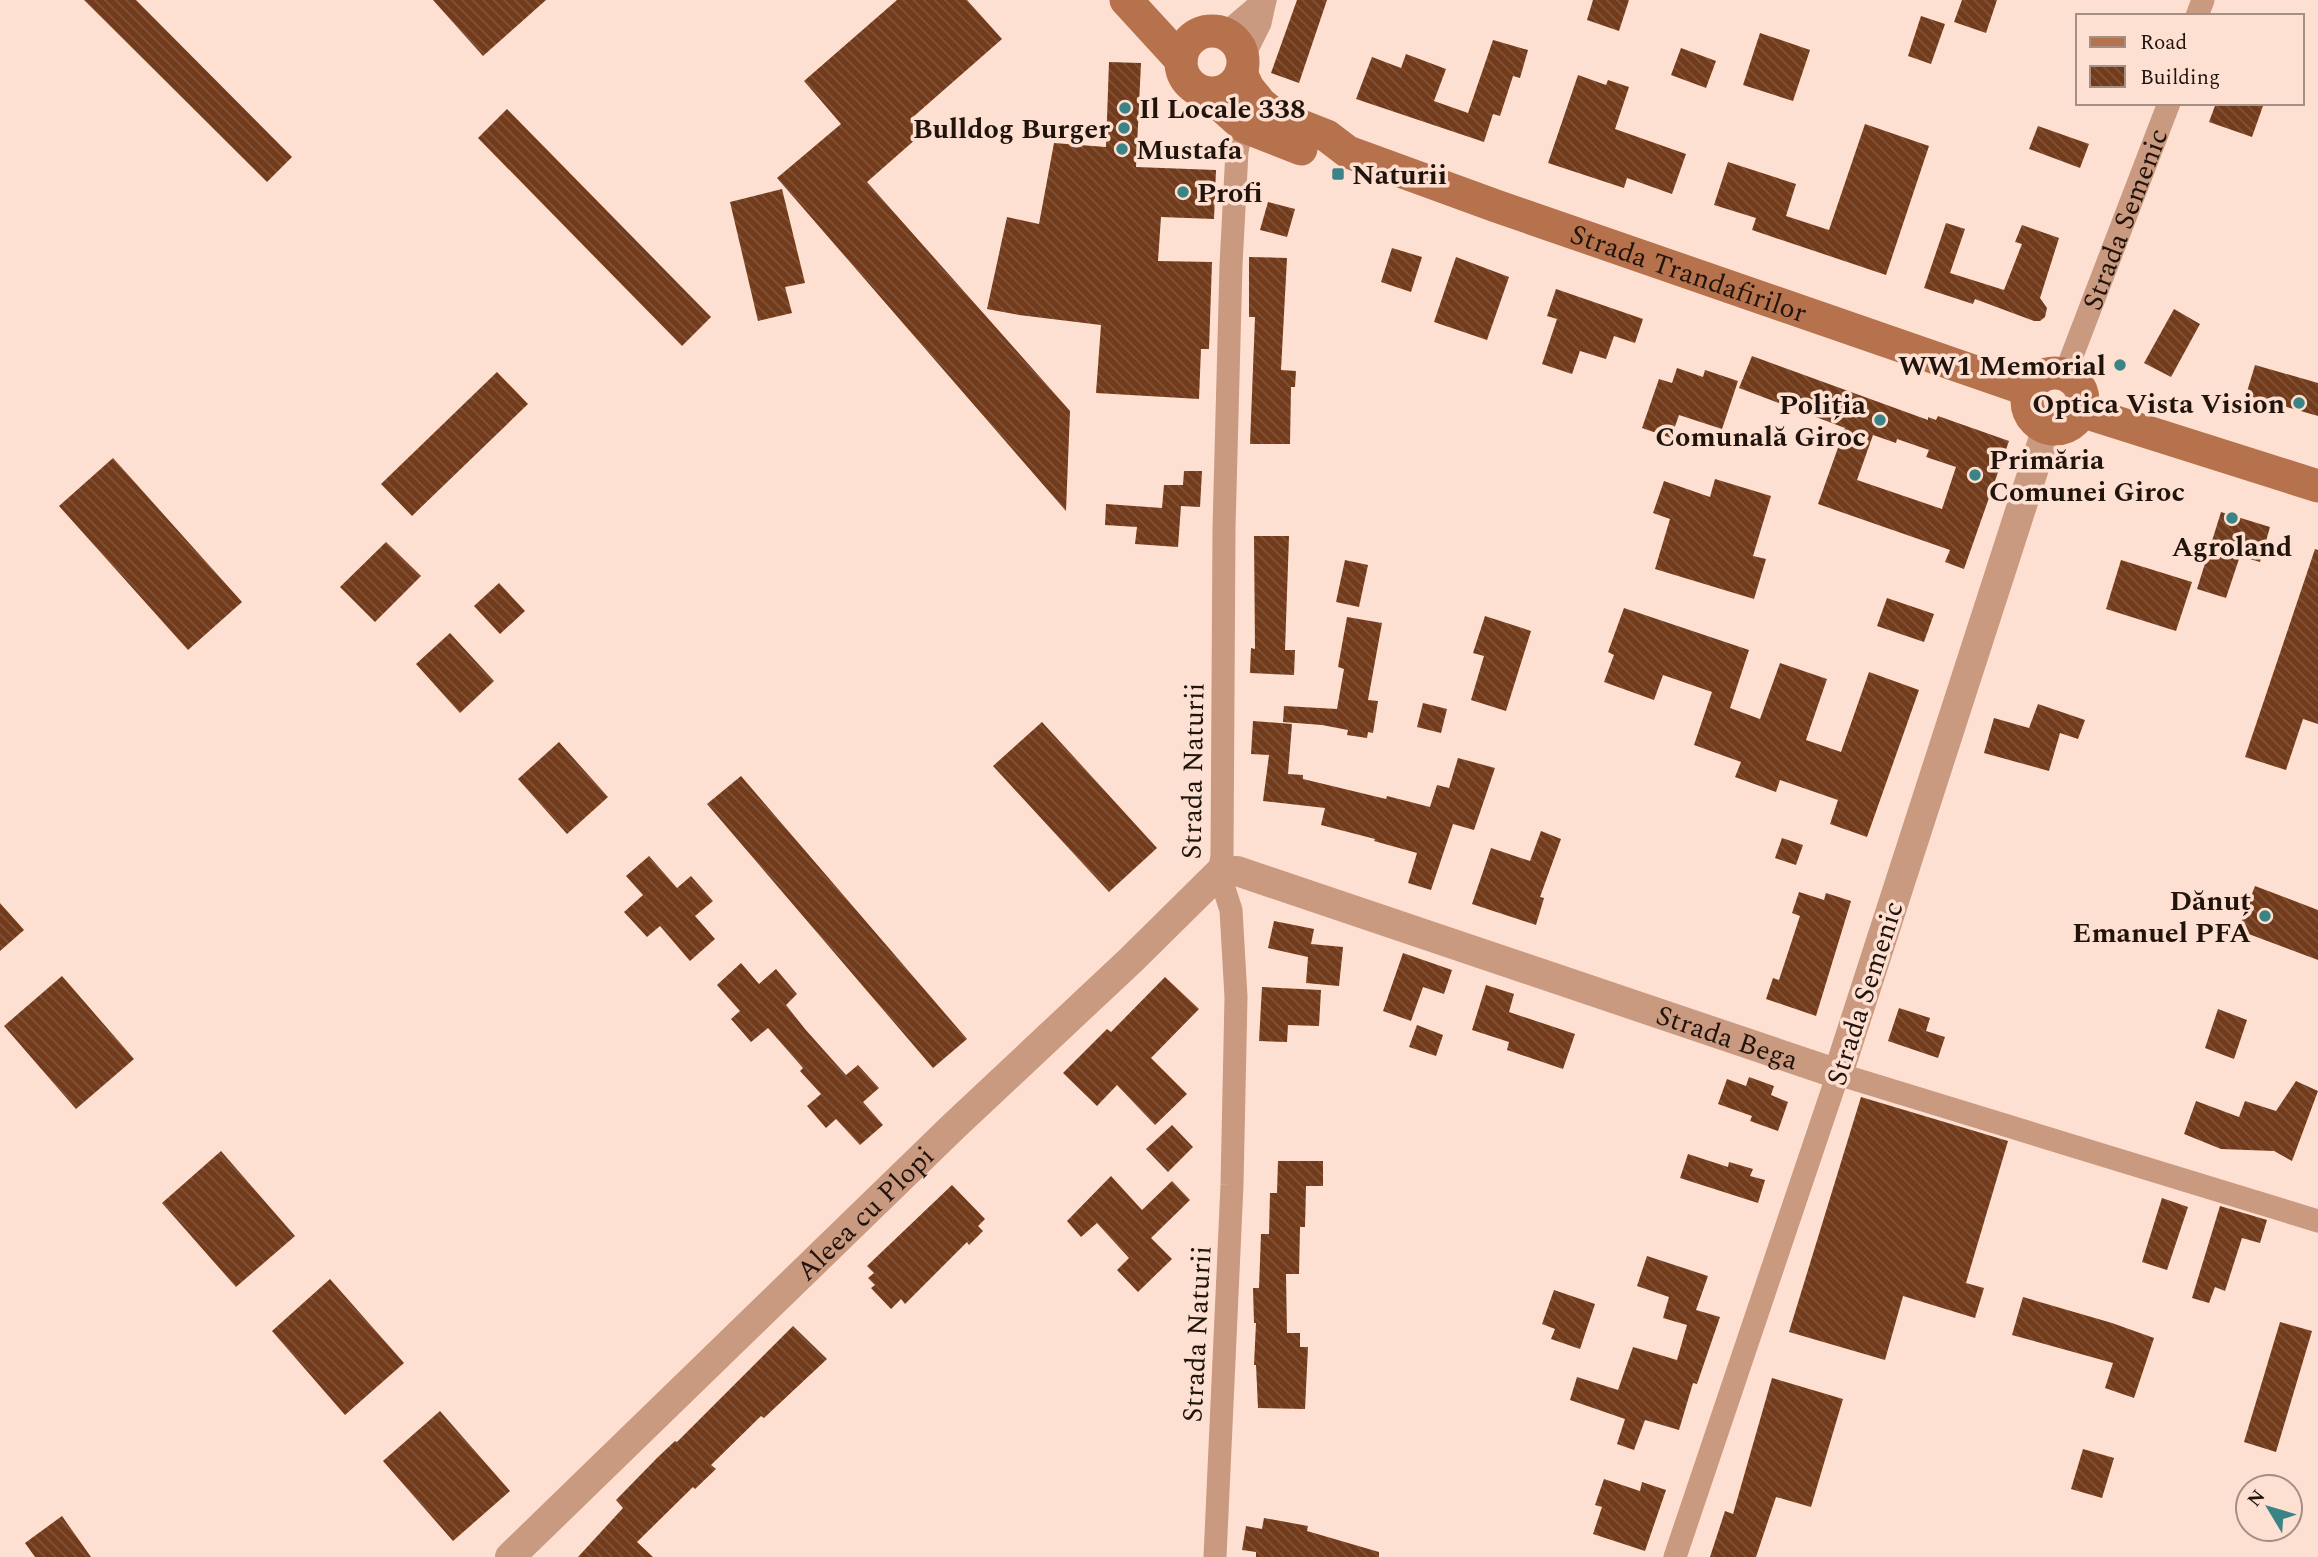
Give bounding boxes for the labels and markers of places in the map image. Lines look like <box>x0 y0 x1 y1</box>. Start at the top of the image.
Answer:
place label: Il Locale 338 <box>1139 88 1306 131</box>
marker: Il Locale 338 <box>1117 100 1133 116</box>
place label: Bulldog Burger <box>913 108 1110 151</box>
marker: Bulldog Burger <box>1116 120 1132 136</box>
place label: Mustafa <box>1136 129 1243 172</box>
marker: Mustafa <box>1114 141 1130 157</box>
place label: Naturii <box>1352 154 1447 197</box>
marker: Naturii <box>1330 166 1346 182</box>
place label: Profi <box>1197 172 1263 215</box>
marker: Profi <box>1175 184 1191 200</box>
place label: WW1 Memorial <box>1898 345 2106 388</box>
marker: WW1 Memorial <box>2112 357 2128 373</box>
place label: Optica Vista Vision <box>2032 383 2285 426</box>
place label: Poliția Comunală Giroc <box>1655 384 1867 459</box>
marker: Optica Vista Vision <box>2291 395 2307 411</box>
marker: Poliția Comunală Giroc <box>1872 412 1888 428</box>
place label: Primăria Comunei Giroc <box>1989 439 2185 514</box>
marker: Primăria Comunei Giroc <box>1967 467 1983 483</box>
marker: Agroland <box>2224 510 2240 526</box>
place label: Agroland <box>2172 526 2292 569</box>
place label: Dănuț Emanuel PFA <box>2072 880 2251 955</box>
marker: Dănuț Emanuel PFA <box>2257 908 2273 924</box>

